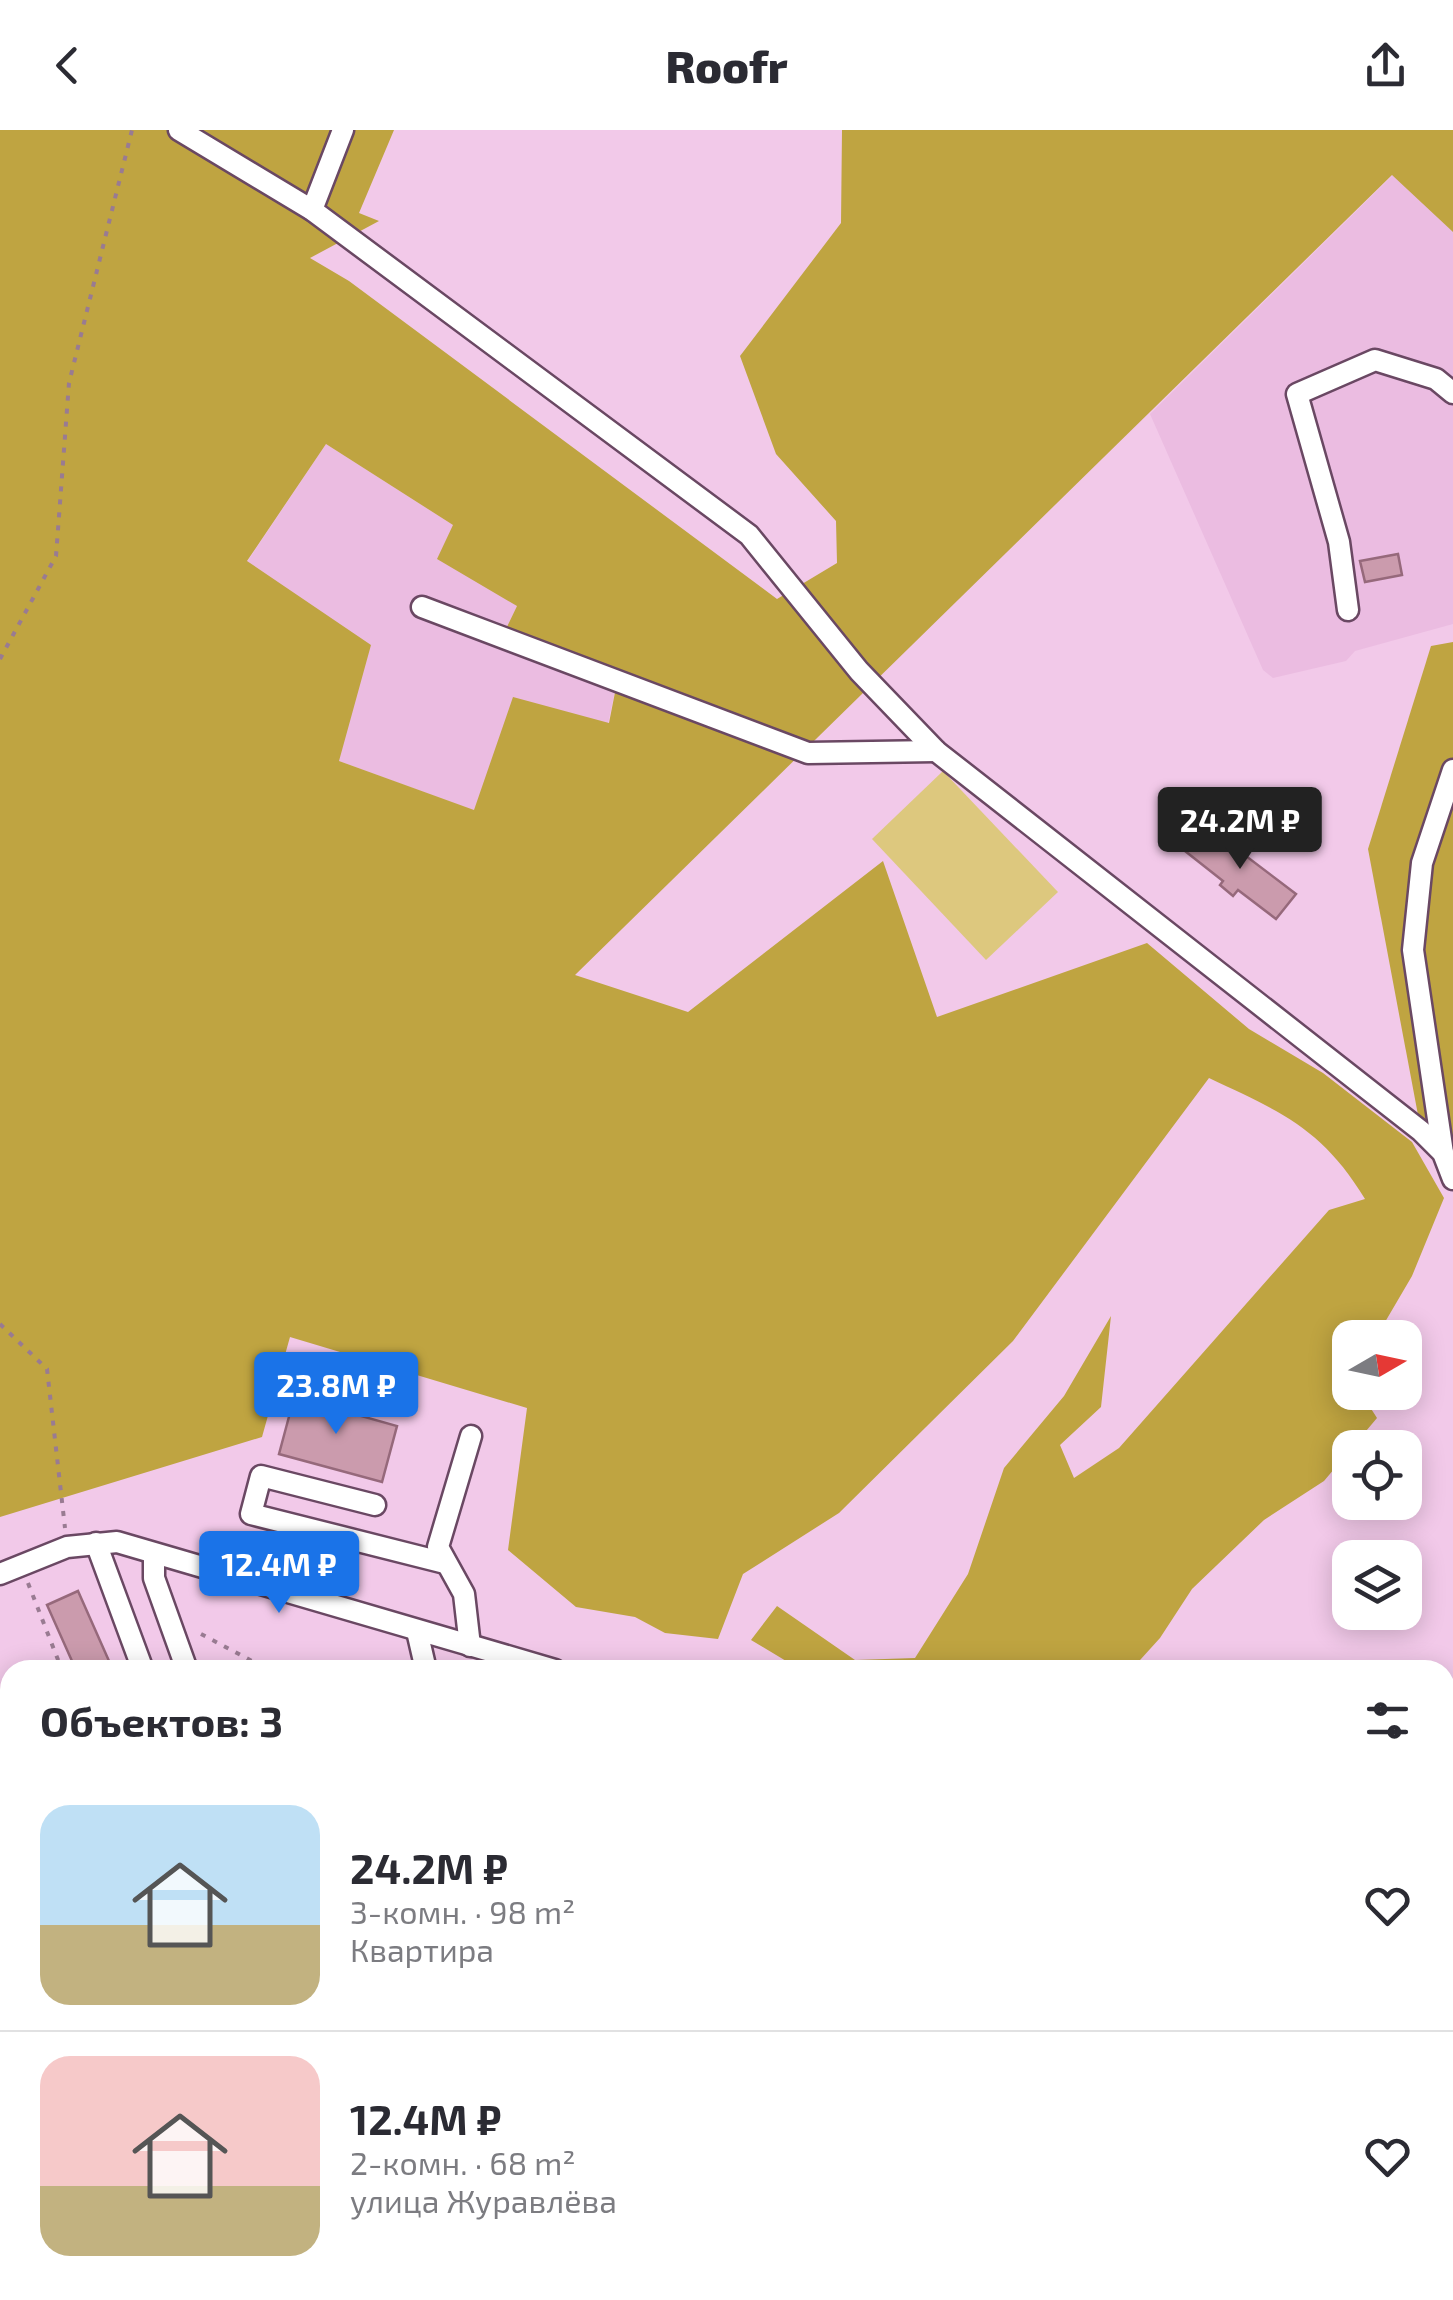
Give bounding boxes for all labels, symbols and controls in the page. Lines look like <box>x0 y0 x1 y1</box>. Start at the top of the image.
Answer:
icon: back <box>40 38 95 93</box>
text: Roofr <box>665 38 788 92</box>
icon: share <box>1358 38 1413 93</box>
pin: 24.2M ₽ <box>1148 787 1332 872</box>
text: 24.2M ₽ <box>1180 800 1300 838</box>
north arrow <box>1332 1320 1422 1410</box>
map controls <box>1332 1320 1422 1630</box>
pin: 23.8M ₽ <box>244 1352 428 1437</box>
text: 23.8M ₽ <box>276 1365 396 1403</box>
button: locate <box>1332 1430 1422 1520</box>
pin: 12.4M ₽ <box>187 1531 371 1616</box>
button: layers <box>1332 1540 1422 1630</box>
text: 12.4M ₽ <box>221 1544 337 1582</box>
icon: filters <box>1360 1693 1415 1748</box>
text: Объектов: 3 <box>40 1695 283 1745</box>
text: 24.2M ₽ <box>350 1842 508 1892</box>
icon: home <box>120 1845 240 1965</box>
icon: heart <box>1360 1878 1415 1933</box>
text: 3-комн. · 98 m² <box>350 1892 575 1930</box>
text: Квартира <box>350 1930 494 1968</box>
text: 12.4M ₽ <box>350 2093 502 2143</box>
icon: home <box>120 2096 240 2216</box>
icon: heart <box>1360 2129 1415 2184</box>
text: 2-комн. · 68 m² <box>350 2143 576 2181</box>
text: улица Журавлёва <box>350 2181 617 2219</box>

